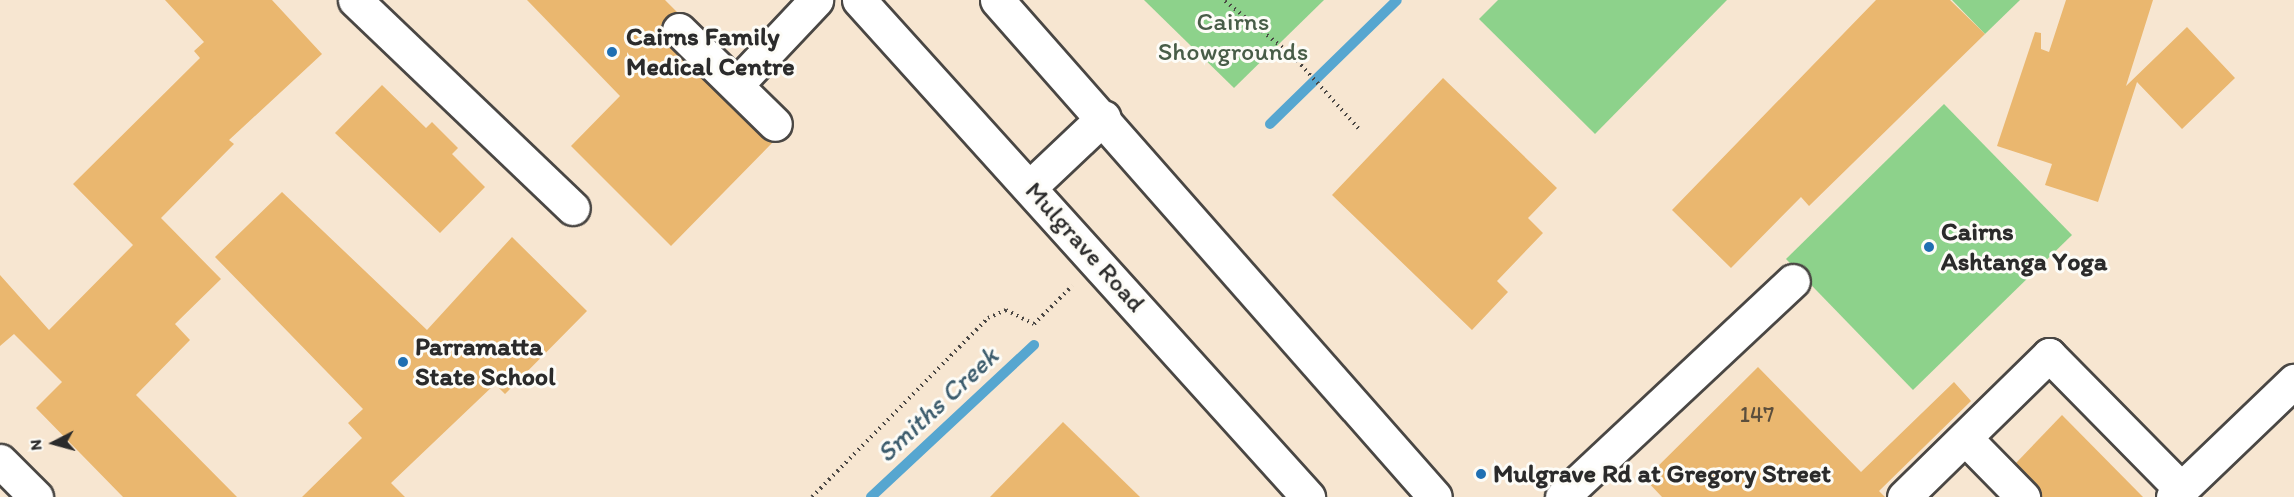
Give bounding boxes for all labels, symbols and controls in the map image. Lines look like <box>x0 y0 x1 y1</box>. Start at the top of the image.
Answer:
park label: Cairns Showgrounds <box>1158 6 1308 67</box>
place label: Cairns Family Medical Centre <box>626 21 795 82</box>
marker: Cairns Family Medical Centre <box>603 43 621 61</box>
street label: Mulgrave Road <box>1018 175 1152 319</box>
place label: Cairns Ashtanga Yoga <box>1941 216 2105 278</box>
marker: Cairns Ashtanga Yoga <box>1922 240 1936 254</box>
place label: Parramatta State School <box>415 331 555 392</box>
water label: Smiths Creek <box>869 339 1005 469</box>
marker: Parramatta State School <box>396 355 410 369</box>
house number: 147 <box>1740 402 1774 428</box>
north arrow <box>24 413 84 473</box>
text: N <box>26 439 46 451</box>
place label: Mulgrave Rd at Gregory Street <box>1493 458 1831 490</box>
marker: Mulgrave Rd at Gregory Street <box>1474 467 1488 481</box>

